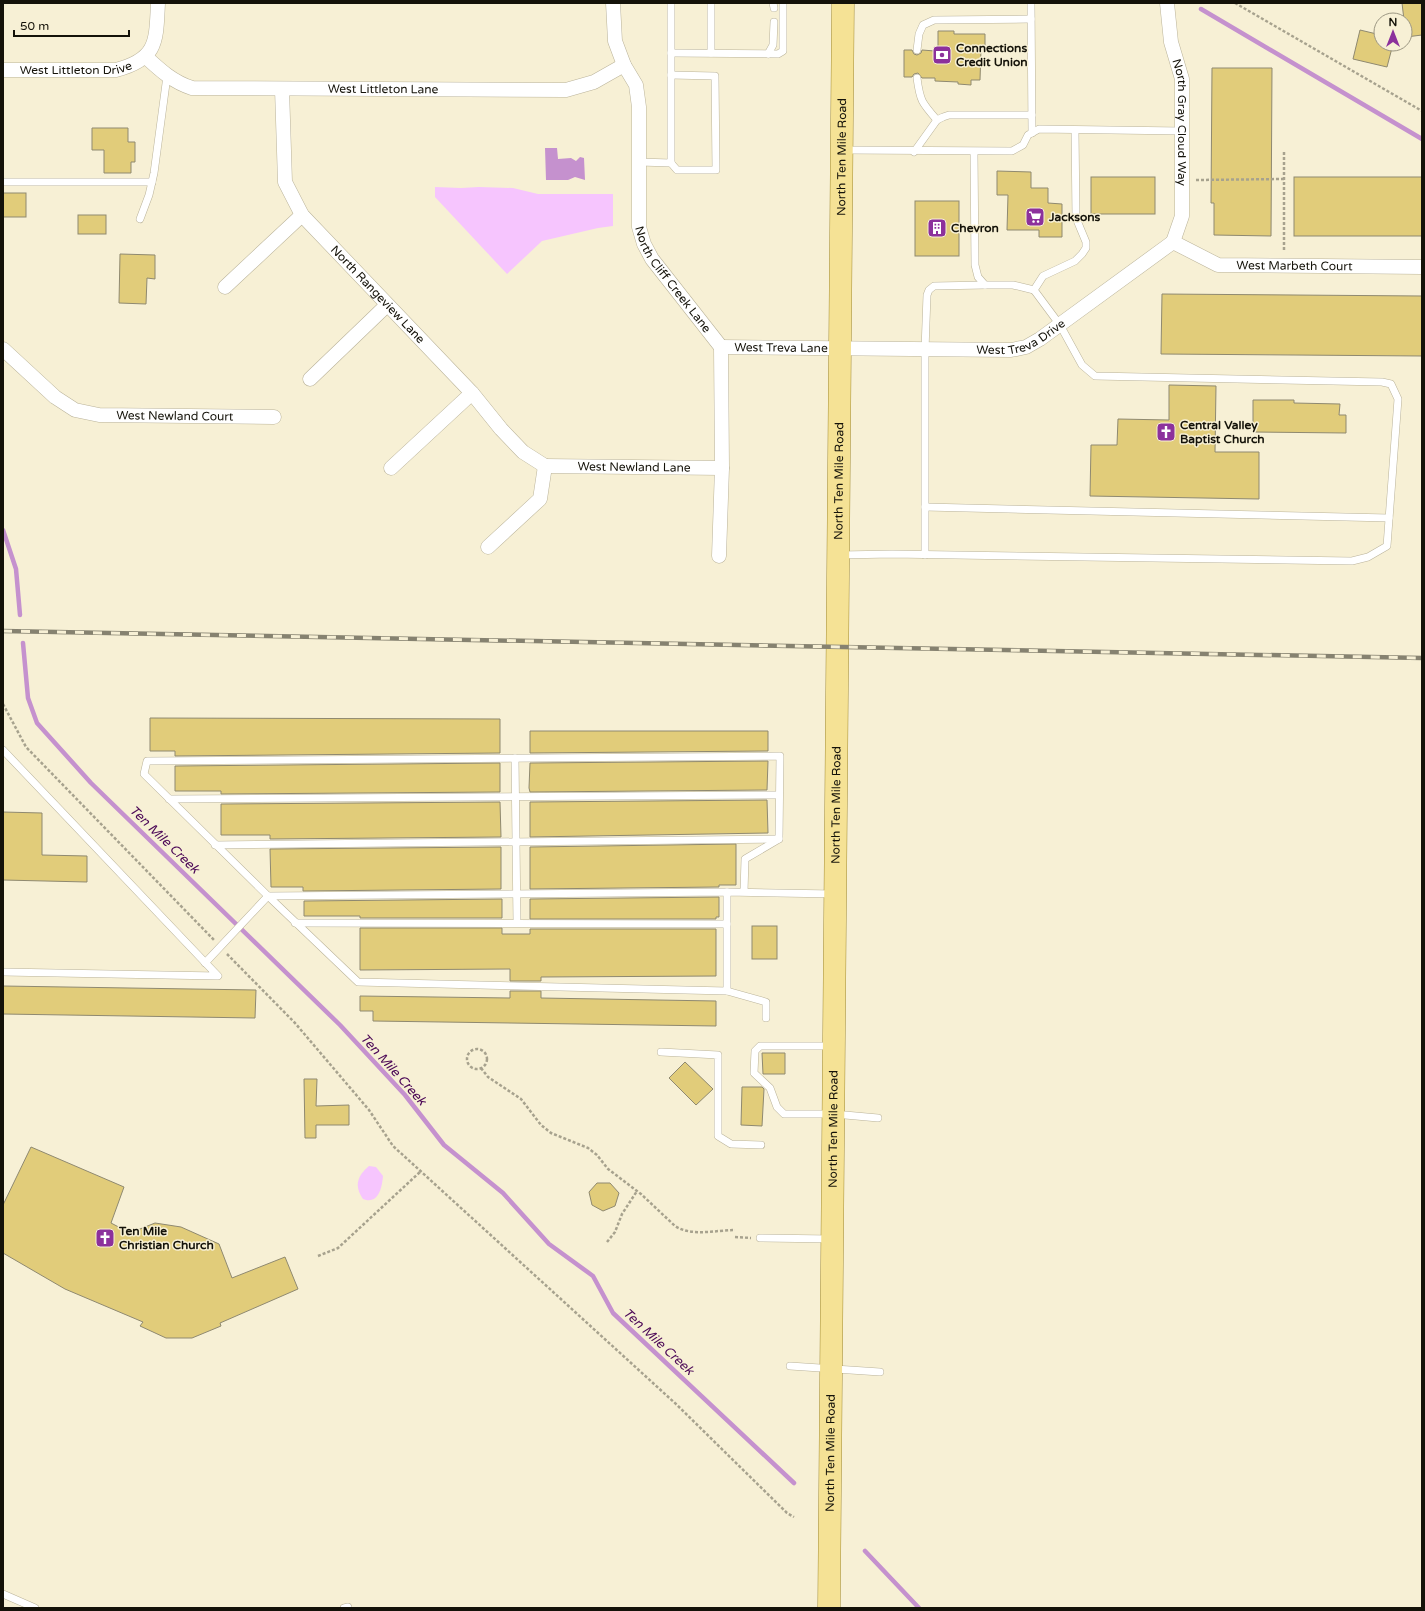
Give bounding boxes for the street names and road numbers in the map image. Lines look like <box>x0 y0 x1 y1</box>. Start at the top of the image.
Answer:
street label: North Gray Cloud Way <box>1169 57 1189 187</box>
street label: West Littleton Drive <box>20 58 134 77</box>
street label: West Littleton Lane <box>328 82 439 96</box>
street label: North Ten Mile Road <box>834 98 849 216</box>
street label: North Cliff Creek Lane <box>632 224 714 336</box>
street label: North Rangeview Lane <box>328 243 428 346</box>
street label: West Marbeth Court <box>1236 258 1353 273</box>
street label: West Treva Drive <box>976 316 1068 357</box>
street label: West Treva Lane <box>734 340 828 355</box>
street label: West Newland Court <box>116 408 234 424</box>
street label: North Ten Mile Road <box>831 422 846 540</box>
street label: West Newland Lane <box>577 459 691 475</box>
street label: North Ten Mile Road <box>828 746 844 864</box>
street label: North Ten Mile Road <box>826 1070 841 1188</box>
street label: North Ten Mile Road <box>823 1394 838 1512</box>

